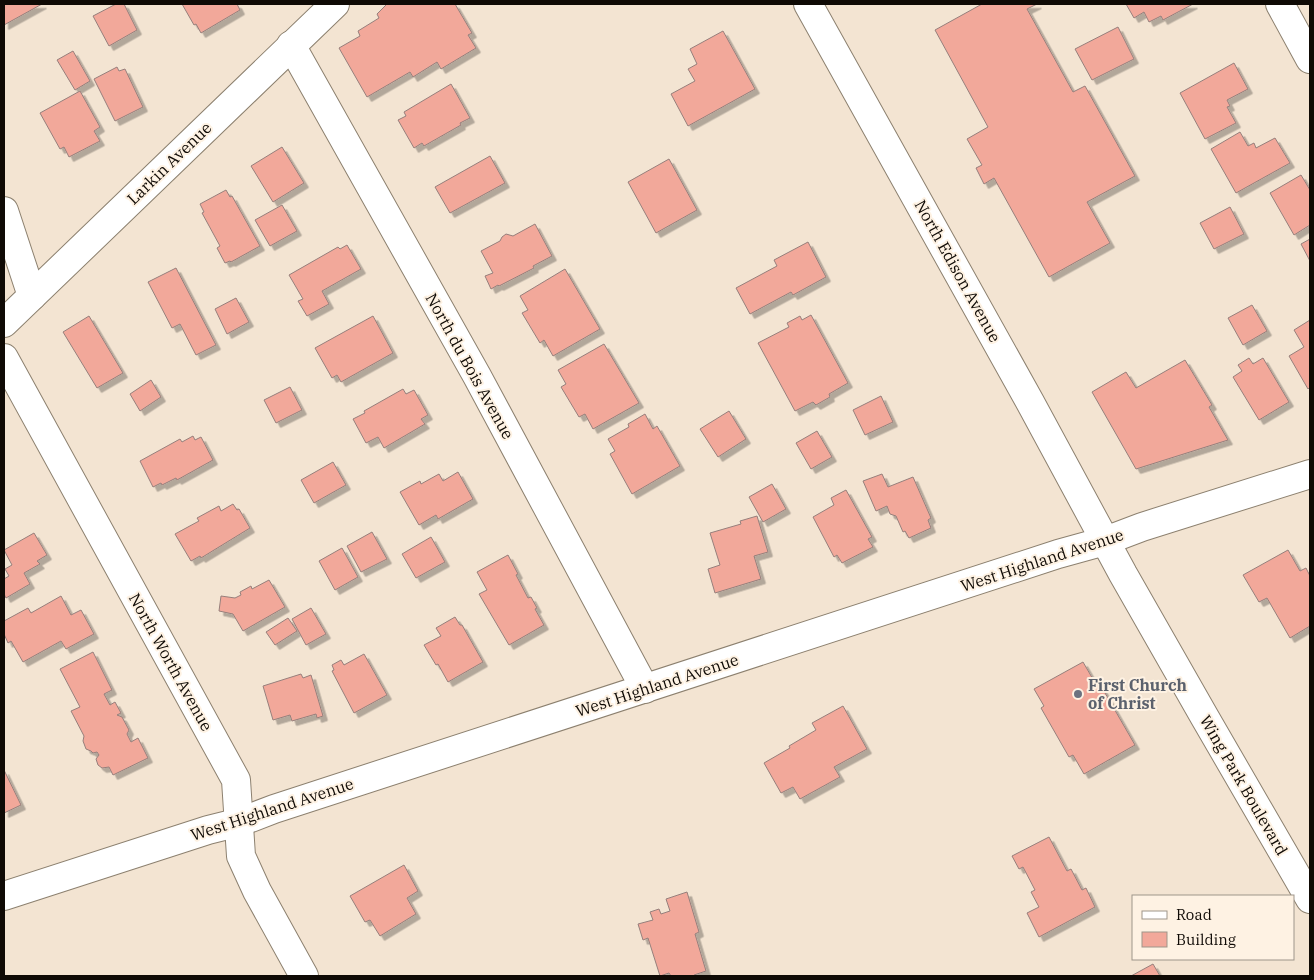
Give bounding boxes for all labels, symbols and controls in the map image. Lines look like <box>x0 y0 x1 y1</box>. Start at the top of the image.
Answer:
street label: Larkin Avenue <box>123 118 215 208</box>
street label: North Edison Avenue <box>911 196 1005 346</box>
street label: North du Bois Avenue <box>422 289 518 443</box>
street label: West Highland Avenue <box>958 524 1126 596</box>
street label: North Worth Avenue <box>125 590 217 734</box>
street label: West Highland Avenue <box>573 649 741 721</box>
place label: First Church of Christ <box>1088 675 1187 713</box>
marker: First Church of Christ <box>1072 688 1084 700</box>
street label: Wing Park Boulevard <box>1196 711 1292 859</box>
street label: West Highland Avenue <box>188 773 356 845</box>
legend <box>1132 895 1294 960</box>
text: Road <box>1176 905 1212 924</box>
text: Building <box>1176 930 1236 949</box>

